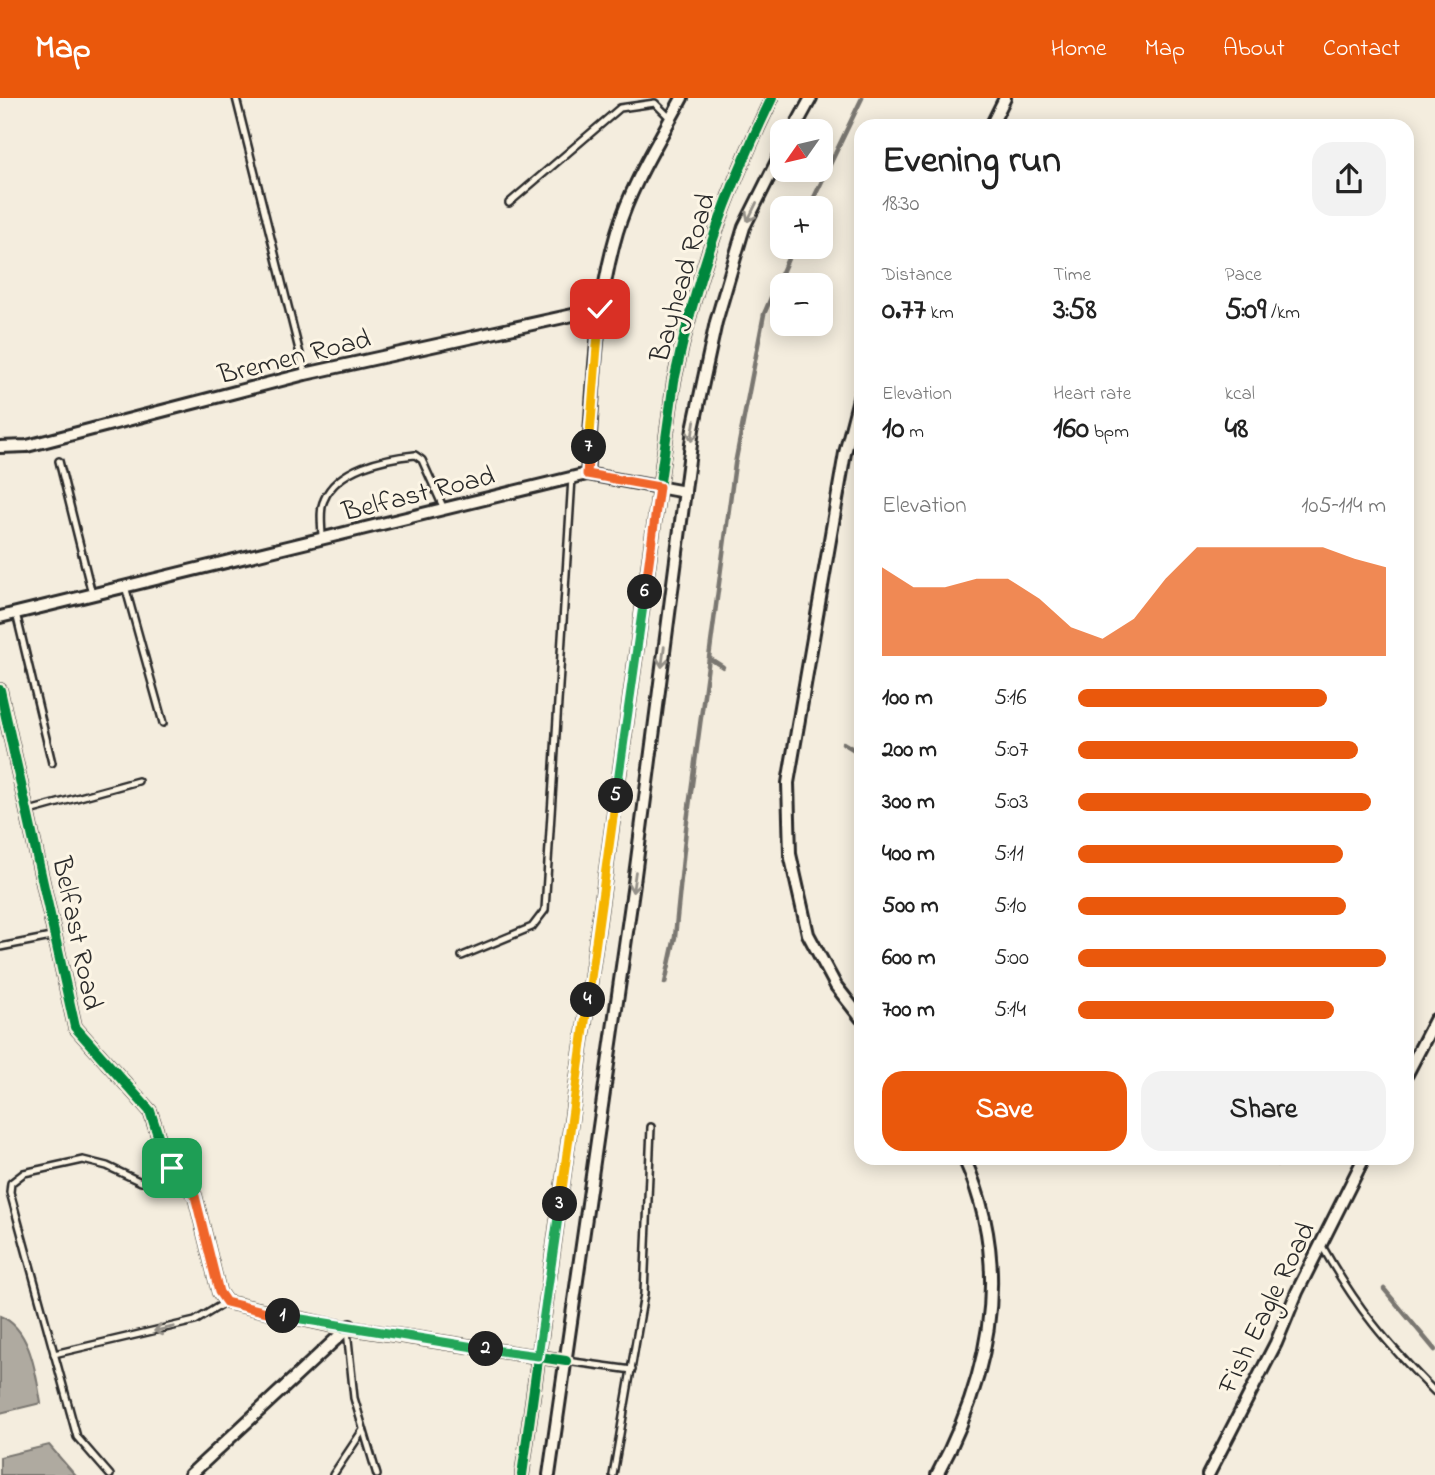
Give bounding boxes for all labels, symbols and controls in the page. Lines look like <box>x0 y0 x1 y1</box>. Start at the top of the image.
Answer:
text: Map <box>35 25 91 73</box>
text: Home <box>1051 32 1107 67</box>
text: Map <box>1145 32 1185 67</box>
text: About <box>1223 32 1285 67</box>
text: Contact <box>1323 32 1400 67</box>
north arrow <box>770 119 833 182</box>
map controls <box>770 119 833 336</box>
text: Evening run <box>882 134 1061 190</box>
button: share <box>1312 142 1386 216</box>
street label: Bayhead Road <box>640 188 728 368</box>
text: 18:30 <box>882 188 919 221</box>
button: + <box>770 196 833 259</box>
one-way arrow <box>744 201 758 222</box>
text: Distance <box>882 262 952 289</box>
text: Time <box>1053 262 1091 289</box>
text: Pace <box>1225 262 1262 289</box>
button: − <box>770 273 833 336</box>
pin <box>570 279 630 339</box>
text: 0.77 <box>882 289 926 333</box>
text: 3:58 <box>1053 289 1097 333</box>
text: 5:09 <box>1225 289 1266 333</box>
icon: check <box>581 290 619 328</box>
text: km <box>926 300 954 327</box>
text: /km <box>1266 300 1300 327</box>
street label: Bremen Road <box>213 320 376 397</box>
text: Elevation <box>882 381 952 408</box>
text: Heart rate <box>1053 381 1131 408</box>
text: kcal <box>1225 381 1255 408</box>
text: 10 <box>882 408 905 452</box>
text: 160 <box>1053 408 1089 452</box>
text: 48 <box>1225 408 1248 452</box>
one-way arrow <box>686 419 699 442</box>
text: m <box>905 419 924 446</box>
text: bpm <box>1089 419 1129 446</box>
pin: 7 <box>572 430 606 464</box>
text: 7 <box>585 433 592 460</box>
street label: Belfast Road <box>337 457 500 534</box>
text: Elevation <box>882 490 967 523</box>
text: 105–114 m <box>1301 490 1386 523</box>
pin: 6 <box>628 574 662 610</box>
text: 6 <box>640 578 649 605</box>
one-way arrow <box>656 645 669 667</box>
text: 100 m <box>882 682 933 715</box>
text: 5:16 <box>994 682 1027 715</box>
text: 200 m <box>882 734 937 767</box>
text: 5:07 <box>994 734 1029 767</box>
pin: 5 <box>598 778 634 814</box>
text: 5 <box>610 782 621 809</box>
text: 300 m <box>882 786 935 819</box>
text: 5:03 <box>994 786 1029 819</box>
text: 400 m <box>882 838 935 871</box>
text: 5:11 <box>994 838 1024 871</box>
street label: Belfast Road <box>39 852 112 1014</box>
one-way arrow <box>628 870 641 893</box>
text: 500 m <box>882 890 939 923</box>
text: 5:10 <box>994 890 1026 923</box>
text: 600 m <box>882 942 936 975</box>
text: 5:00 <box>994 942 1029 975</box>
pin: 4 <box>570 982 606 1018</box>
text: 4 <box>584 986 591 1013</box>
text: 700 m <box>882 994 935 1027</box>
text: 5:14 <box>994 994 1026 1027</box>
button: Save <box>882 1071 1127 1151</box>
button: Share <box>1141 1071 1386 1151</box>
pin <box>142 1138 202 1198</box>
icon: arrive <box>153 1149 191 1187</box>
pin: 3 <box>542 1186 578 1222</box>
text: 3 <box>556 1190 563 1217</box>
street label: Fish Eagle Road <box>1208 1216 1328 1402</box>
pin: 1 <box>266 1298 300 1334</box>
text: 1 <box>279 1302 286 1329</box>
one-way arrow <box>153 1322 176 1336</box>
pin: 2 <box>468 1332 504 1366</box>
text: 2 <box>481 1335 490 1362</box>

